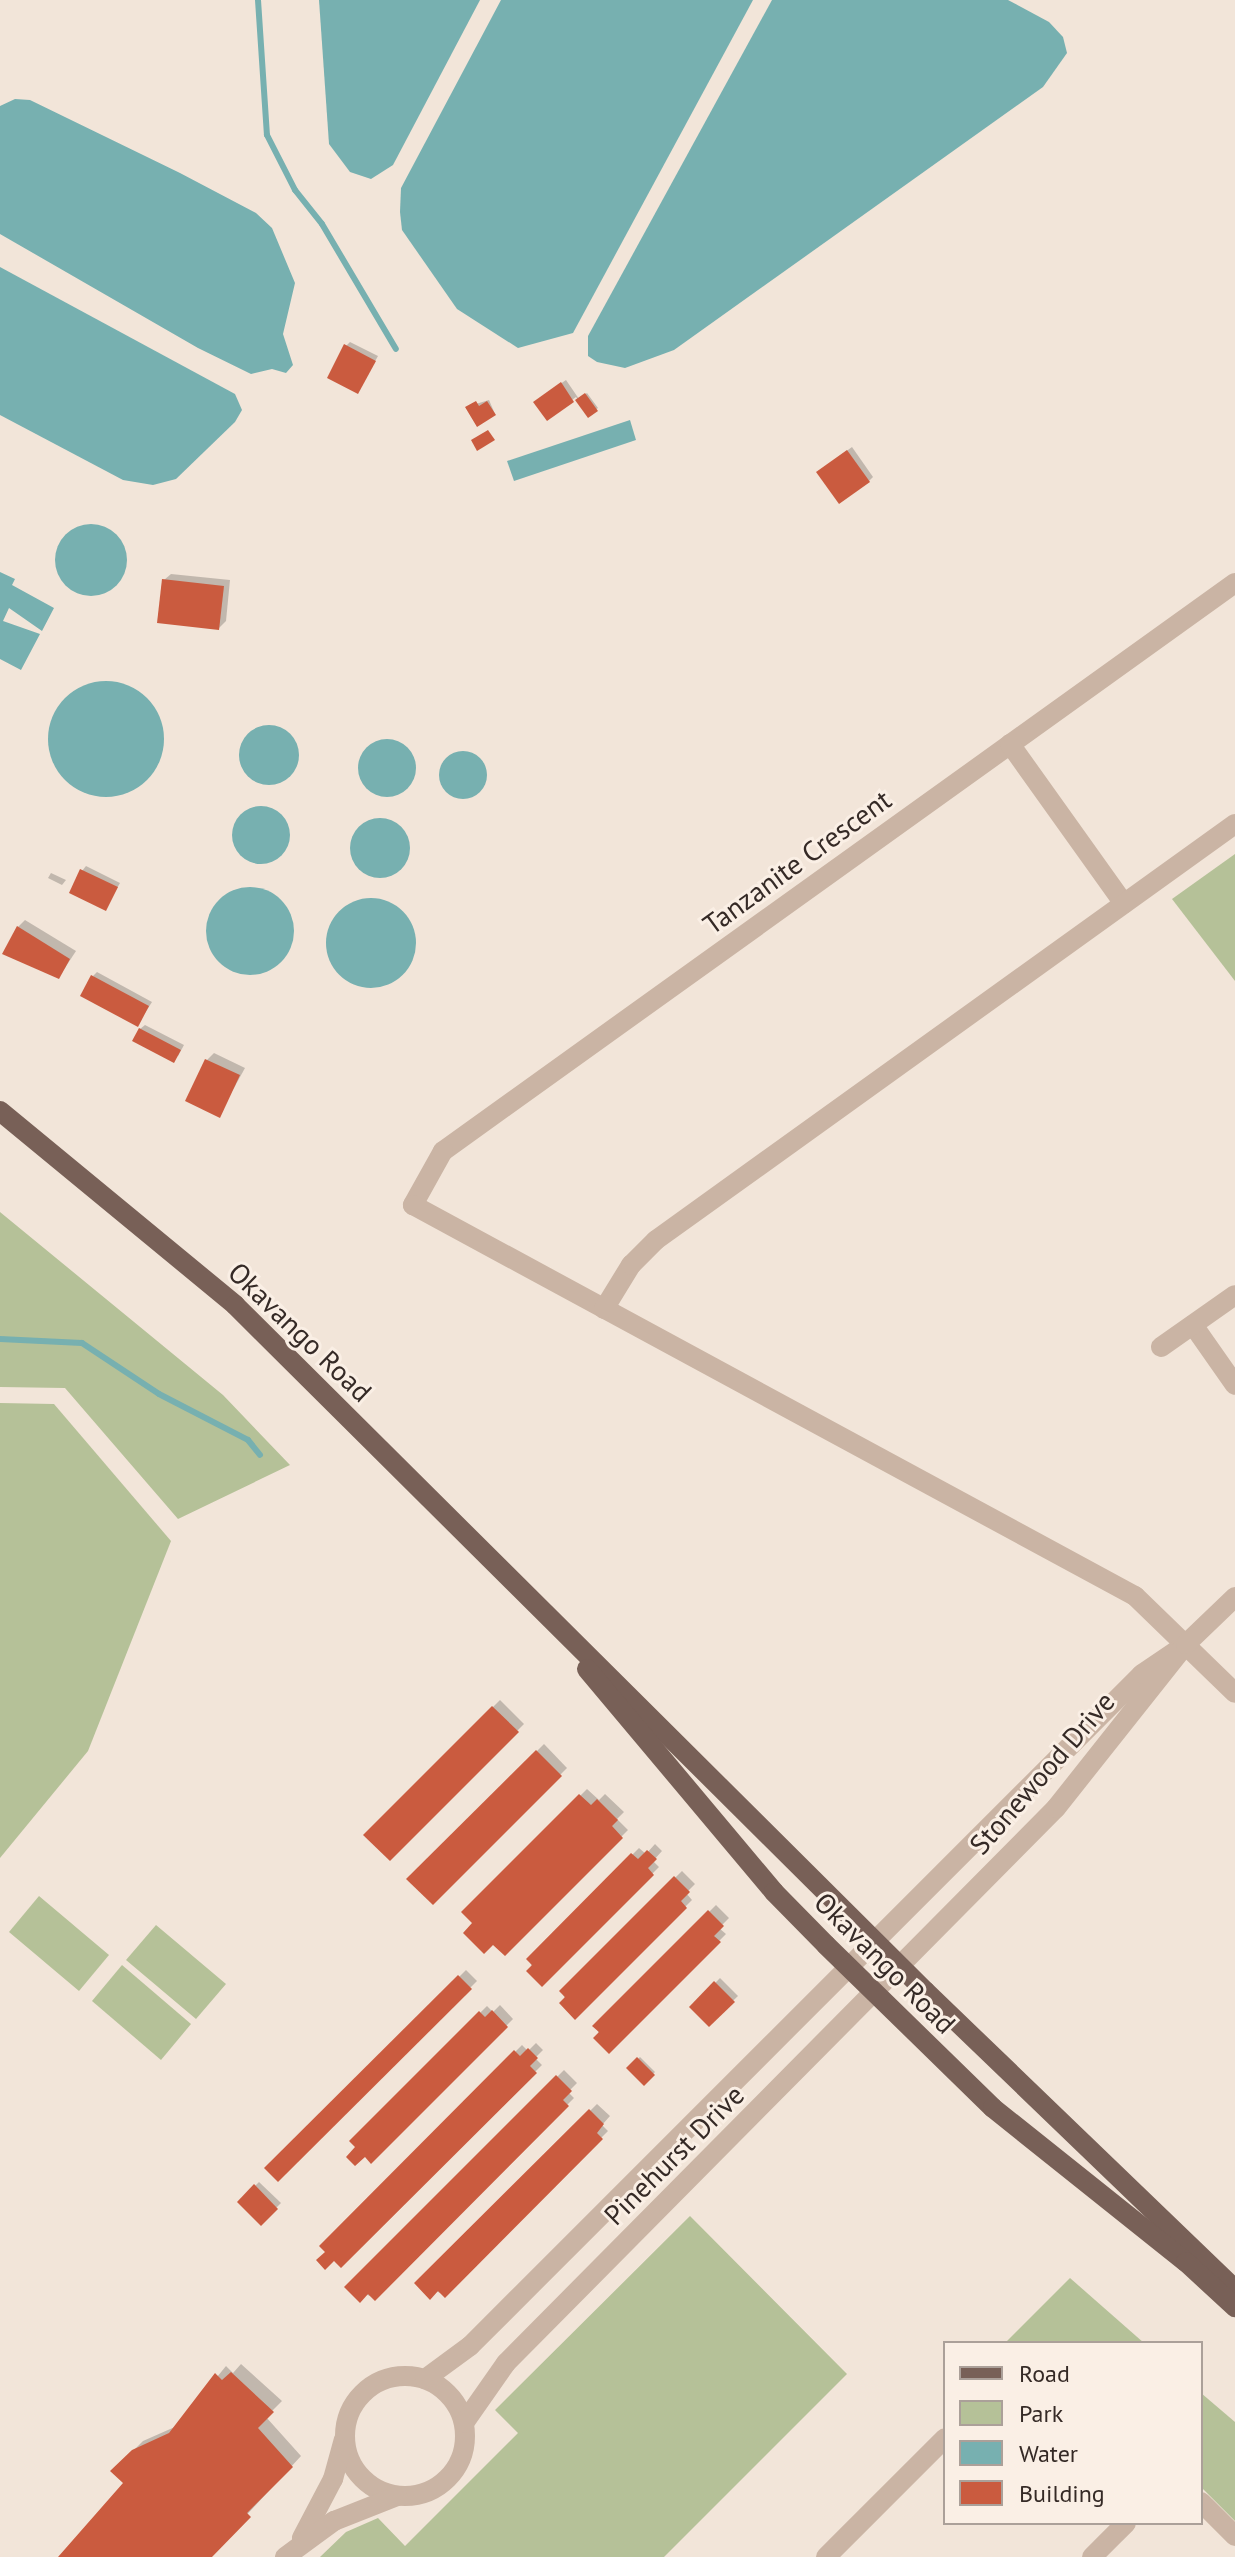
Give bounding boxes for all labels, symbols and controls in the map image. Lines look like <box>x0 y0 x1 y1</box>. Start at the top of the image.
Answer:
street label: Tanzanite Crescent <box>697 783 897 941</box>
street label: Okavango Road <box>221 1255 379 1409</box>
street label: Stonewood Drive <box>962 1685 1122 1861</box>
street label: Okavango Road <box>807 1885 963 2041</box>
street label: Pinehurst Drive <box>597 2078 751 2232</box>
legend <box>943 2341 1203 2525</box>
text: Road <box>1019 2358 1070 2389</box>
text: Park <box>1019 2398 1063 2429</box>
text: Water <box>1019 2438 1078 2469</box>
text: Building <box>1019 2478 1105 2509</box>

